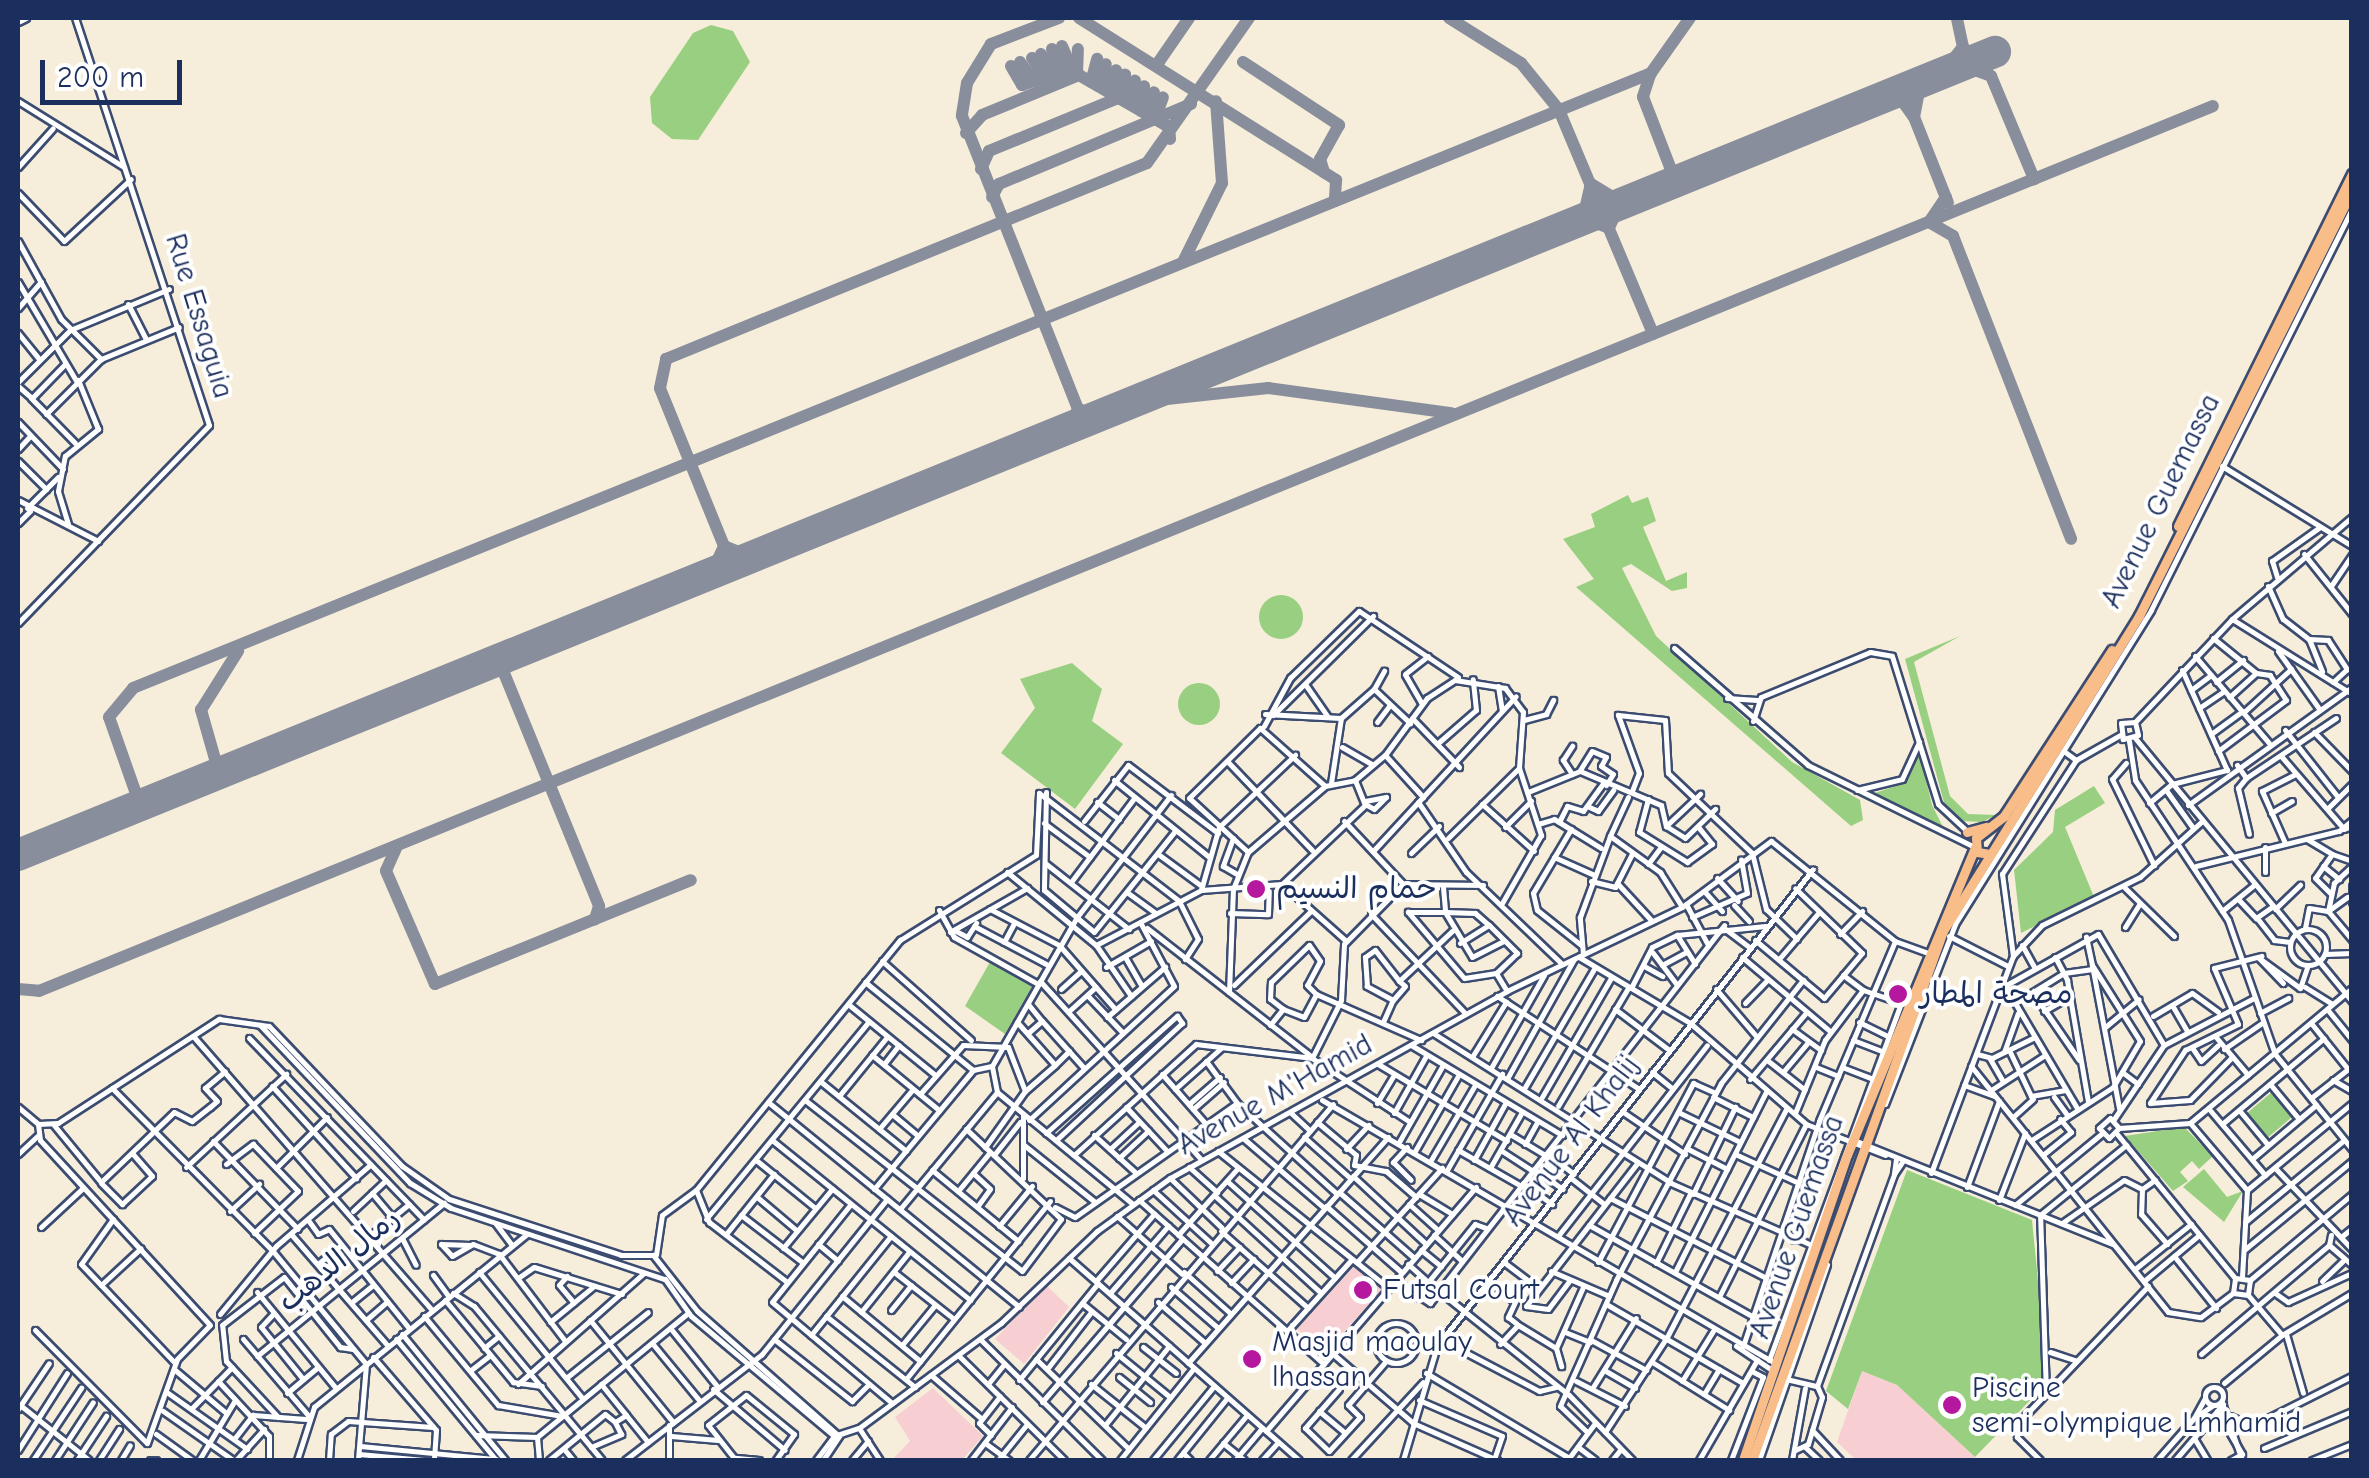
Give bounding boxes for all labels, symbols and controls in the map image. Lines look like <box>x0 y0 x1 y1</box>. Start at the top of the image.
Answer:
scale bar <box>45 40 188 102</box>
text: 200 m <box>57 60 144 95</box>
street label: Rue Essaguia <box>157 229 241 403</box>
street label: Avenue Guemassa <box>2094 388 2228 614</box>
place label: حمام النسيم <box>1276 871 1436 907</box>
marker: حمام النسيم <box>1245 878 1267 900</box>
place label: مصحة المطار <box>1920 976 2072 1012</box>
marker: مصحة المطار <box>1885 981 1911 1007</box>
street label: Avenue M'Hamid <box>1171 1027 1379 1163</box>
street label: Avenue Al Khalij <box>1495 1049 1647 1233</box>
street label: Avenue Guemassa <box>1742 1111 1852 1343</box>
street label: رمال الدهب <box>271 1200 407 1320</box>
place label: Futsal Court <box>1383 1272 1539 1308</box>
marker: Futsal Court <box>1352 1279 1374 1301</box>
place label: Masjid maoulay lhassan <box>1272 1324 1472 1394</box>
marker: Masjid maoulay lhassan <box>1241 1348 1263 1370</box>
place label: Piscine semi-olympique Lmhamid <box>1972 1370 2301 1440</box>
marker: Piscine semi-olympique Lmhamid <box>1941 1394 1963 1416</box>

